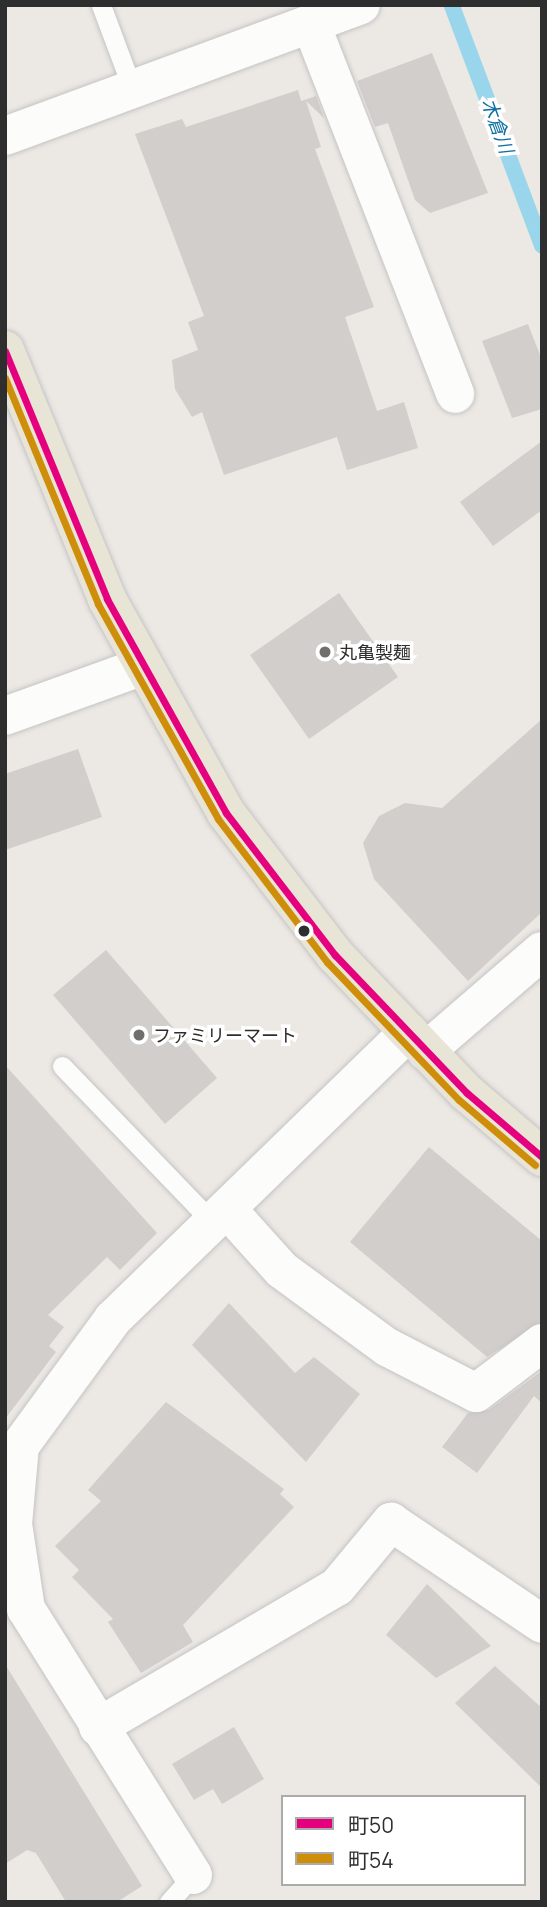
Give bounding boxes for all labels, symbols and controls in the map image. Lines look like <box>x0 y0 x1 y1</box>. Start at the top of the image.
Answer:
water label: 木倉川 <box>477 95 517 157</box>
place label: 丸亀製麺 <box>339 641 411 663</box>
marker: 丸亀製麺 <box>317 644 333 660</box>
unlabelled marker <box>297 924 311 938</box>
place label: ファミリーマート <box>153 1024 297 1046</box>
marker: ファミリーマート <box>131 1027 147 1043</box>
legend <box>281 1795 526 1886</box>
text: 町50 <box>348 1811 394 1839</box>
text: 町54 <box>348 1846 394 1874</box>

